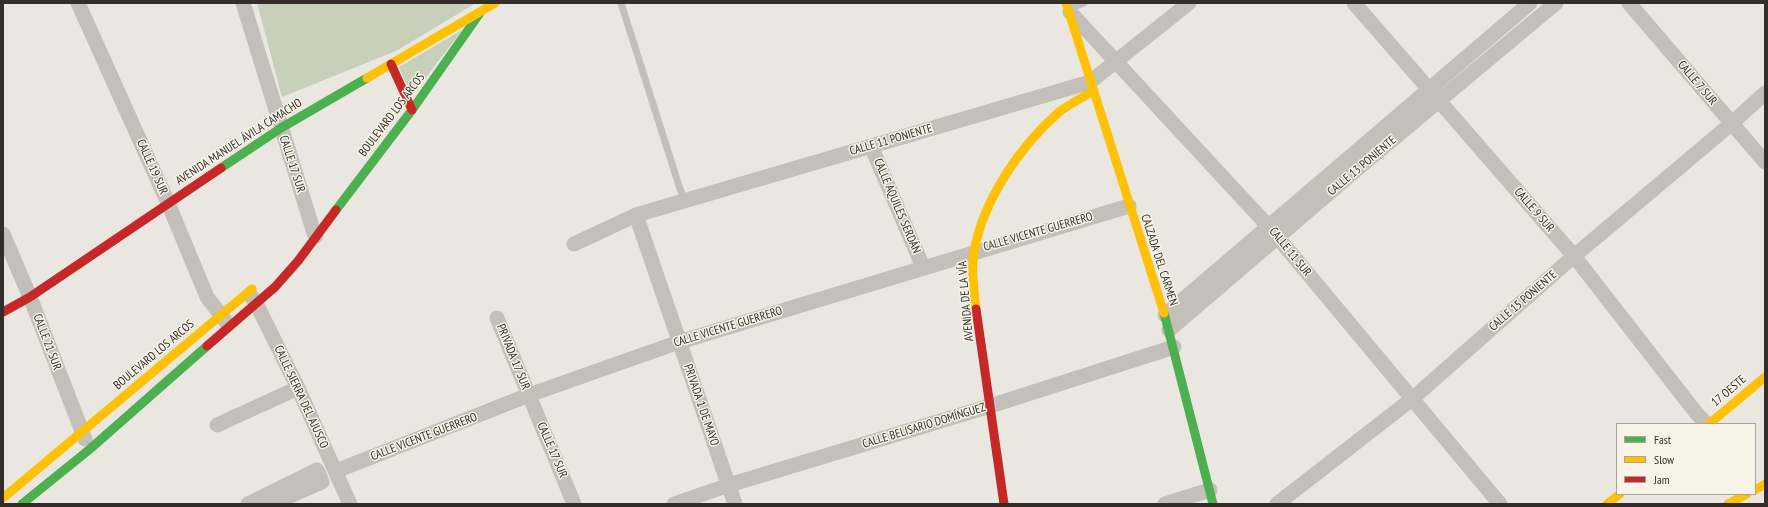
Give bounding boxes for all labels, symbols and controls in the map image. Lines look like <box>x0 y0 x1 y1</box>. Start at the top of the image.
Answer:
street label: CALLE 7 SUR <box>1674 58 1720 108</box>
street label: BOULEVARD LOS ARCOS <box>356 70 428 160</box>
street label: AVENIDA MANUEL ÁVILA CAMACHO <box>173 96 305 188</box>
street label: CALLE 11 PONIENTE <box>848 121 934 159</box>
street label: CALLE 13 PONIENTE <box>1325 133 1399 199</box>
street label: CALLE 17 SUR <box>276 134 308 194</box>
street label: CALLE 19 SUR <box>133 137 171 197</box>
street label: CALLE AQUILES SERDÁN <box>871 156 923 256</box>
street label: CALLE 9 SUR <box>1511 185 1557 235</box>
street label: CALLE VICENTE GUERRERO <box>982 210 1094 254</box>
street label: CALZADA DEL CARMEN <box>1137 213 1181 307</box>
street label: CALLE 11 SUR <box>1266 225 1314 279</box>
street label: AVENIDA DE LA VÍA <box>955 260 977 342</box>
street label: CALLE 15 PONIENTE <box>1486 268 1560 334</box>
street label: CALLE VICENTE GUERRERO <box>672 304 784 350</box>
street label: CALLE 21 SUR <box>30 312 64 372</box>
street label: BOULEVARD LOS ARCOS <box>111 317 197 393</box>
street label: PRIVADA 17 SUR <box>493 322 533 392</box>
street label: CALLE SIERRA DEL AJUSCO <box>271 343 331 451</box>
street label: PRIVADA 1 DE MAYO <box>680 362 722 448</box>
street label: 17 OESTE <box>1709 372 1749 410</box>
street label: CALLE BELISARIO DOMÍNGUEZ <box>861 400 987 452</box>
street label: CALLE VICENTE GUERRERO <box>369 410 479 464</box>
street label: CALLE 17 SUR <box>534 420 570 480</box>
legend <box>1616 423 1756 495</box>
text: Fast <box>1654 432 1671 447</box>
text: Slow <box>1654 452 1674 467</box>
text: Jam <box>1654 472 1670 487</box>

